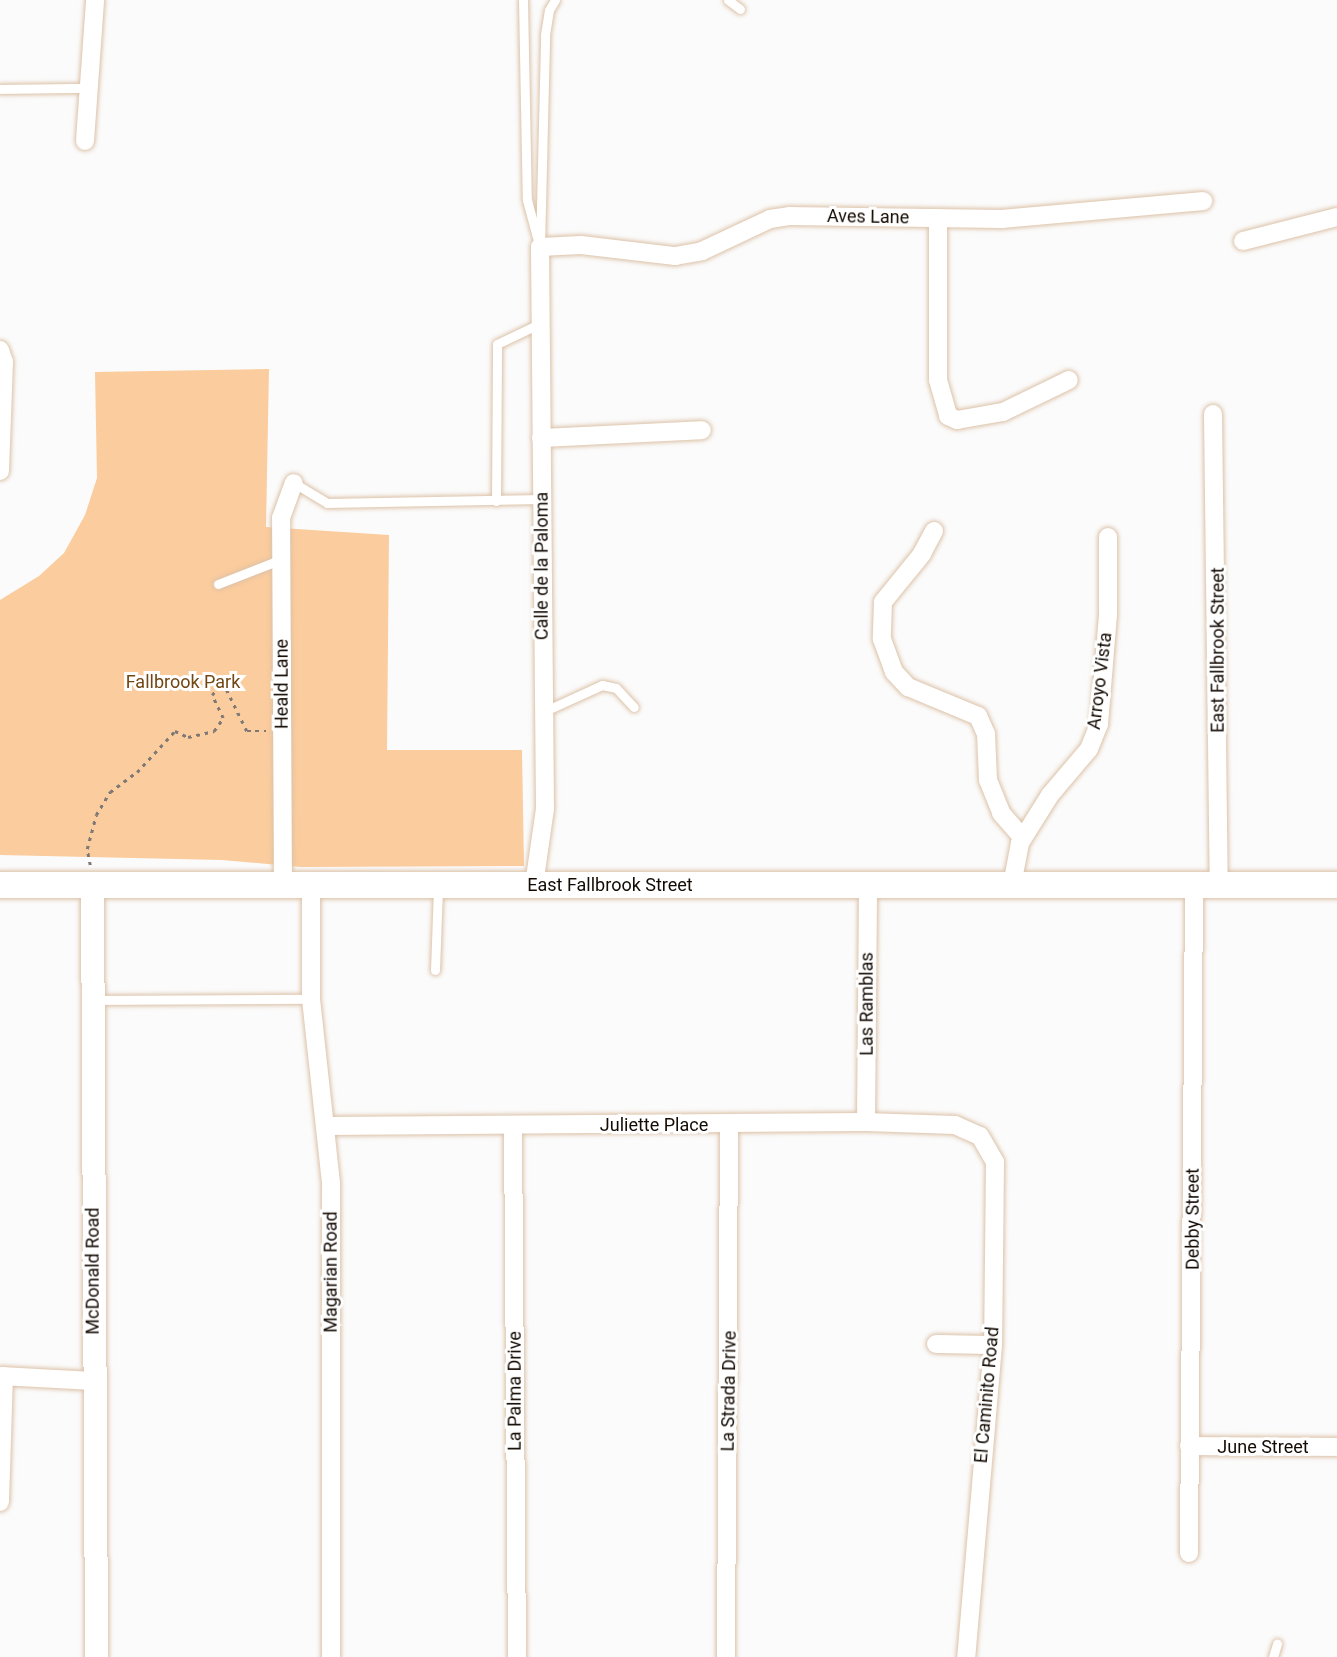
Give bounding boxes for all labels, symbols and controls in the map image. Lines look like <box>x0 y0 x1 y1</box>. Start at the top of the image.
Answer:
street label: Aves Lane <box>827 205 909 229</box>
street label: Calle de la Paloma <box>531 492 553 640</box>
street label: East Fallbrook Street <box>1207 567 1229 733</box>
street label: Arroyo Vista <box>1083 631 1117 731</box>
street label: Heald Lane <box>271 639 293 729</box>
park label: Fallbrook Park <box>126 671 240 693</box>
street label: East Fallbrook Street <box>527 874 693 896</box>
street label: Las Ramblas <box>856 952 878 1056</box>
street label: Juliette Place <box>600 1114 708 1136</box>
street label: Debby Street <box>1182 1168 1204 1270</box>
street label: McDonald Road <box>82 1207 104 1335</box>
street label: Magarian Road <box>320 1211 342 1333</box>
street label: El Caminito Road <box>970 1326 1004 1464</box>
street label: La Strada Drive <box>717 1330 741 1452</box>
street label: La Palma Drive <box>504 1331 526 1451</box>
street label: June Street <box>1217 1436 1309 1458</box>

